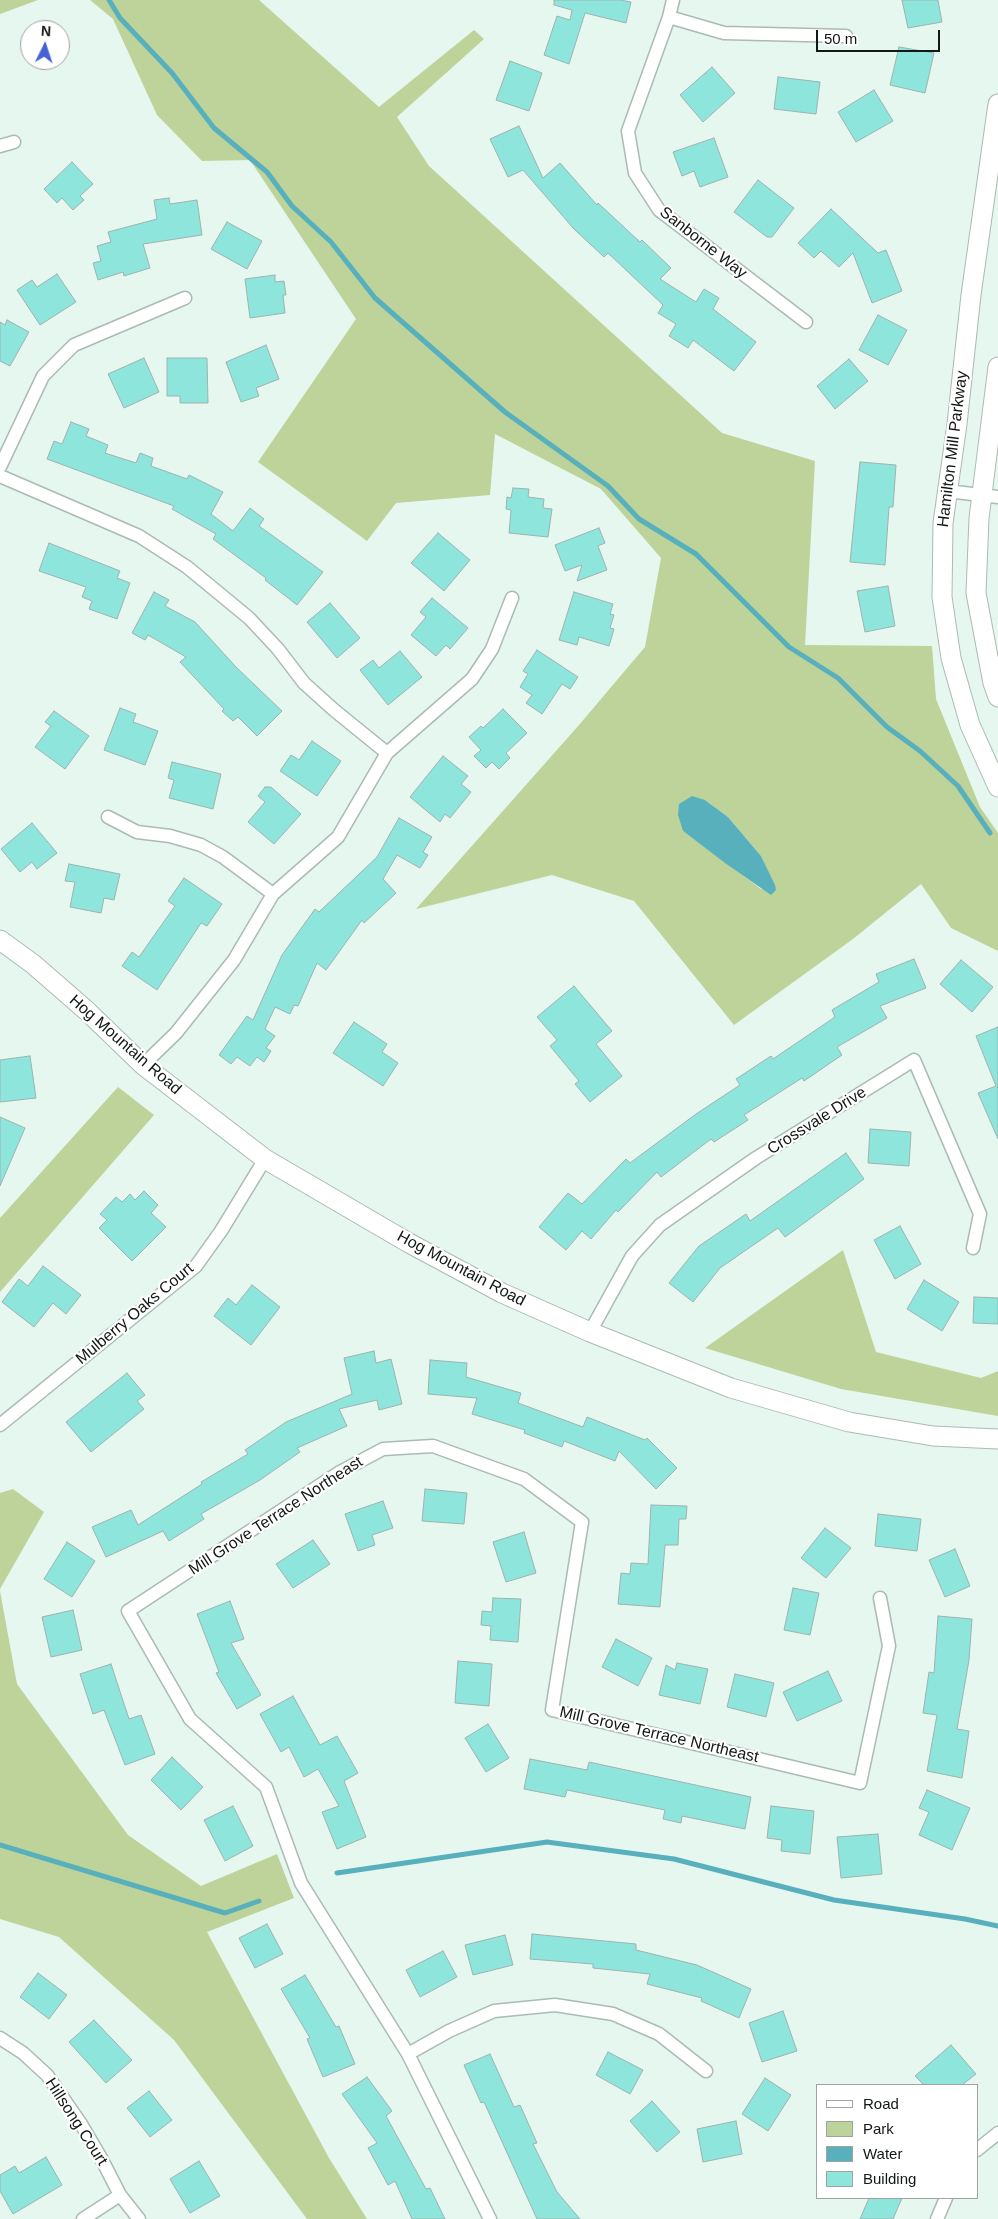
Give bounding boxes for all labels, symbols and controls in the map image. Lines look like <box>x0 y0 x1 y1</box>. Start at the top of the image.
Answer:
north arrow <box>20 20 70 70</box>
scale bar <box>818 20 942 52</box>
text: N <box>40 23 52 39</box>
text: 50 m <box>824 30 857 47</box>
street label: Sanborne Way <box>656 203 750 283</box>
street label: Hamilton Mill Parkway <box>934 370 972 528</box>
street label: Hog Mountain Road <box>65 991 185 1099</box>
street label: Crossvale Drive <box>764 1083 870 1159</box>
street label: Hog Mountain Road <box>394 1227 528 1311</box>
street label: Mulberry Oaks Court <box>72 1259 198 1369</box>
street label: Mill Grove Terrace Northeast <box>185 1452 367 1580</box>
street label: Mill Grove Terrace Northeast <box>558 1703 760 1767</box>
street label: Hillsong Court <box>41 2075 111 2169</box>
legend <box>816 2084 978 2199</box>
text: Road <box>863 2095 899 2112</box>
text: Park <box>863 2120 894 2137</box>
text: Water <box>863 2145 902 2162</box>
text: Building <box>863 2170 916 2187</box>

